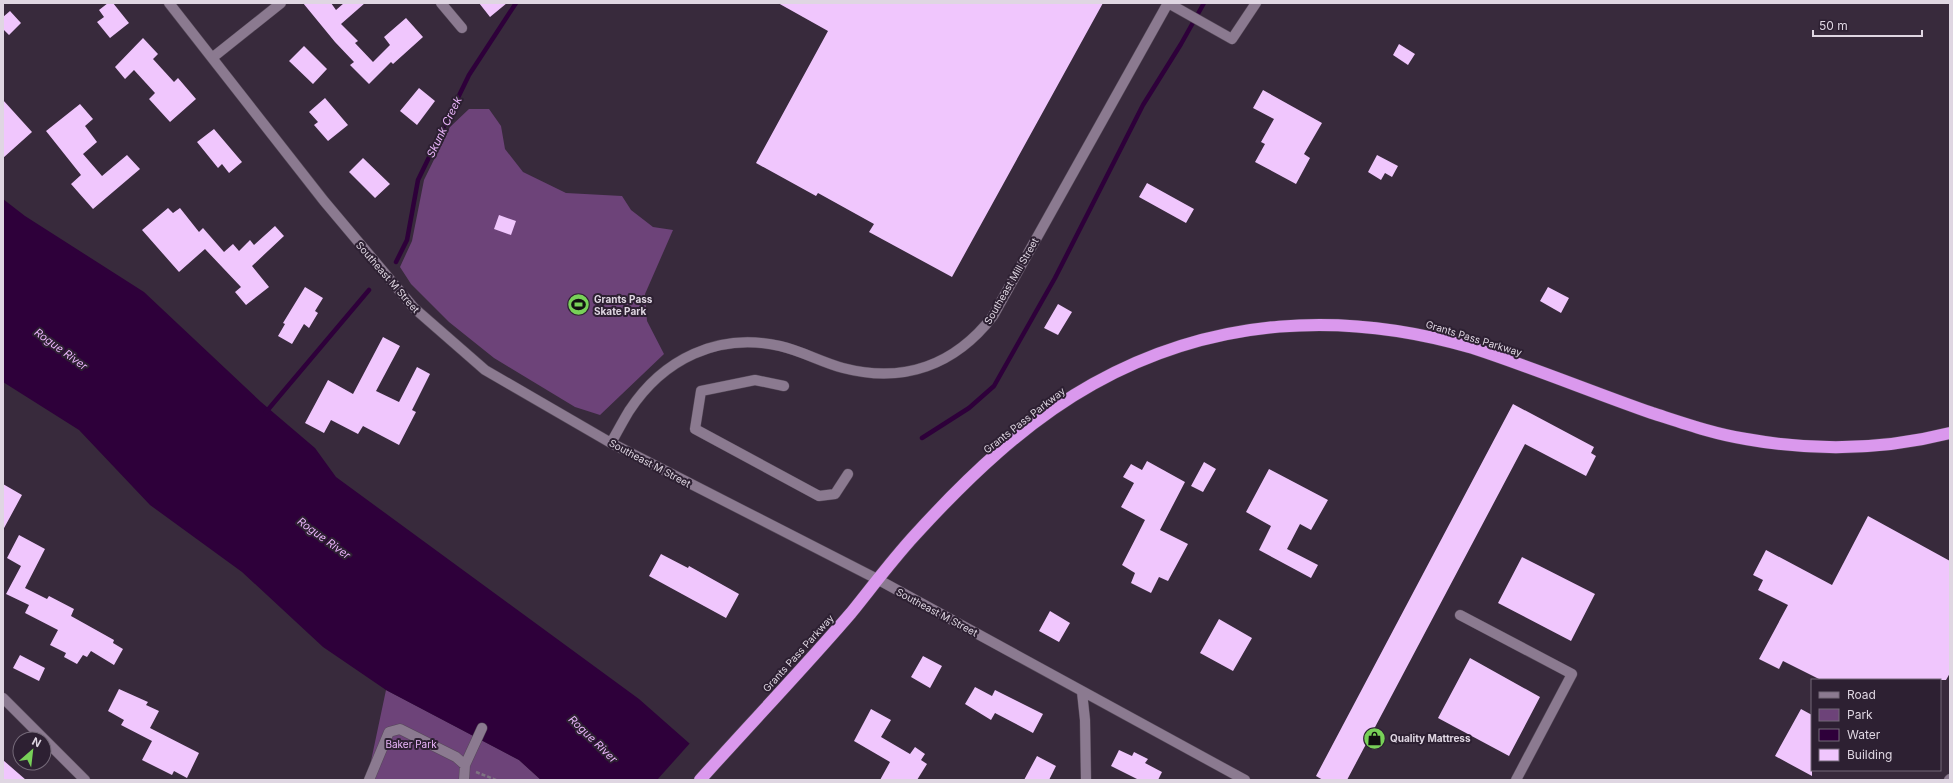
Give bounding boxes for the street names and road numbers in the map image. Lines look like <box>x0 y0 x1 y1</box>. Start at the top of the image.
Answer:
street label: Southeast Mill Street <box>981 235 1041 326</box>
street label: Southeast M Street <box>354 239 423 316</box>
street label: Grants Pass Parkway <box>1424 318 1524 358</box>
street label: Grants Pass Parkway <box>981 384 1067 456</box>
street label: Southeast M Street <box>607 436 693 490</box>
street label: Southeast M Street <box>894 585 980 639</box>
street label: Grants Pass Parkway <box>760 612 836 694</box>

